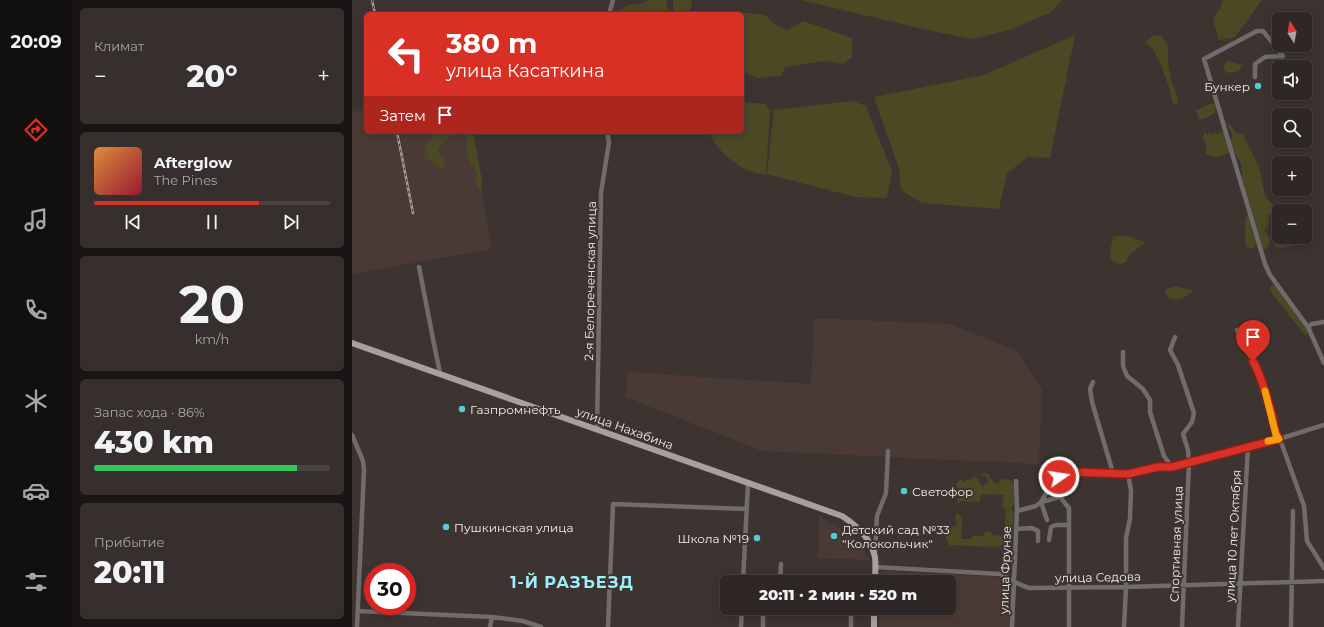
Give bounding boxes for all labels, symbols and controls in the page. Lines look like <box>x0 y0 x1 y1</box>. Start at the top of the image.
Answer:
north arrow <box>1272 12 1312 52</box>
map controls <box>1272 12 1312 244</box>
text: 380 m <box>446 26 537 60</box>
icon: left <box>380 28 432 80</box>
text: 20:09 <box>10 31 62 53</box>
text: Климат <box>94 38 144 54</box>
text: 20° <box>186 58 238 95</box>
text: улица Касаткина <box>446 60 604 82</box>
button: sound <box>1272 60 1312 100</box>
text: − <box>94 63 107 90</box>
text: + <box>317 63 330 90</box>
place label: Бункер <box>1204 79 1250 94</box>
marker: Бункер <box>1253 81 1263 91</box>
icon: arrive <box>434 104 456 126</box>
text: Затем <box>380 106 426 125</box>
button: search <box>1272 108 1312 148</box>
icon: directions <box>22 116 50 144</box>
text: Afterglow <box>154 153 232 172</box>
button: + <box>1272 156 1312 196</box>
text: The Pines <box>154 172 217 188</box>
street label: 2-я Белореченская улица <box>581 201 599 361</box>
button: − <box>1272 204 1312 244</box>
icon: music <box>22 206 50 234</box>
icon: previous <box>122 211 144 233</box>
icon: pause <box>201 211 223 233</box>
icon: next <box>280 211 302 233</box>
text: 20 <box>179 273 245 336</box>
icon: phone <box>22 296 50 324</box>
pin <box>1236 320 1270 361</box>
icon: arrive <box>1242 326 1264 348</box>
text: km/h <box>195 331 229 347</box>
icon: climate <box>22 387 50 415</box>
place label: Газпромнефть <box>470 402 561 417</box>
street label: улица Нахабина <box>574 403 675 452</box>
text: Запас хода · 86% <box>94 404 204 420</box>
marker: Газпромнефть <box>457 404 467 414</box>
text: 430 km <box>94 424 214 461</box>
position arrow <box>1038 456 1080 498</box>
street label: улица 10 лет Октября <box>1222 469 1244 604</box>
icon: car <box>22 477 50 505</box>
place label: Светофор <box>912 484 973 499</box>
marker: Светофор <box>899 486 909 496</box>
street label: Спортивная улица <box>1166 486 1186 602</box>
place label: Пушкинская улица <box>454 520 574 535</box>
marker: Пушкинская улица <box>441 522 451 532</box>
place label: Детский сад №33 "Колокольчик" <box>842 522 950 551</box>
street label: улица Фрунзе <box>996 526 1014 615</box>
place label: Школа №19 <box>677 531 749 546</box>
marker: Детский сад №33 "Колокольчик" <box>829 531 839 541</box>
marker: Школа №19 <box>752 533 762 543</box>
text: Прибытие <box>94 534 165 550</box>
text: 20:11 <box>94 554 165 591</box>
speed limit sign: 30 <box>364 563 416 615</box>
icon: filters <box>22 568 50 596</box>
street label: улица Седова <box>1054 569 1141 585</box>
district label: 1-Й РАЗЪЕЗД <box>510 572 634 592</box>
text: 20:11 · 2 мин · 520 m <box>759 585 917 604</box>

